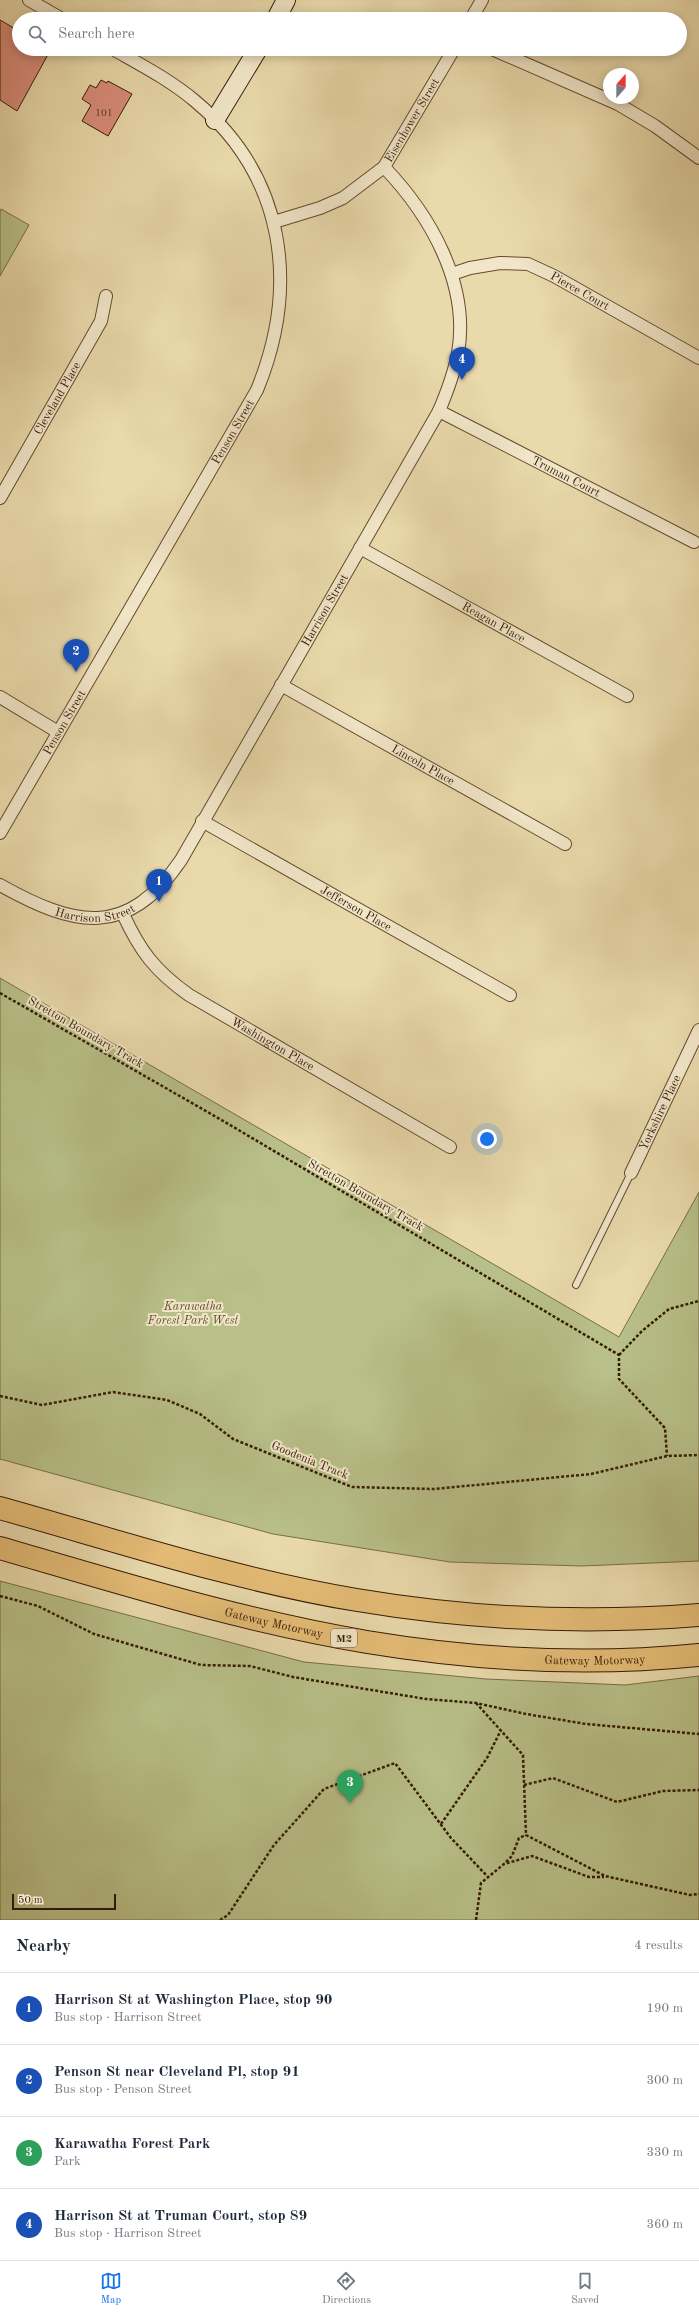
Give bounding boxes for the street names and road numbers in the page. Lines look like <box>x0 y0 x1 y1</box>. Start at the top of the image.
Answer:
street label: Eisenhower Street <box>383 77 442 165</box>
street label: Pierce Court <box>548 270 611 313</box>
street label: Cleveland Place <box>32 360 84 437</box>
street label: Penson Street <box>210 398 257 466</box>
street label: Truman Court <box>530 455 602 500</box>
street label: Harrison Street <box>300 572 351 649</box>
street label: Reagan Place <box>460 601 527 646</box>
street label: Penson Street <box>42 688 88 757</box>
street label: Lincoln Place <box>389 743 457 788</box>
street label: Jefferson Place <box>318 884 394 934</box>
street label: Harrison Street <box>53 903 137 925</box>
street label: Stretton Boundary Track <box>26 995 145 1071</box>
street label: Washington Place <box>229 1016 316 1074</box>
street label: Yorkshire Place <box>638 1073 684 1153</box>
street label: Stretton Boundary Track <box>306 1158 425 1234</box>
street label: Goodenia Track <box>269 1440 350 1482</box>
street label: Gateway Motorway <box>223 1607 325 1641</box>
road number: M2 <box>331 1629 357 1647</box>
street label: Gateway Motorway <box>544 1654 646 1668</box>

